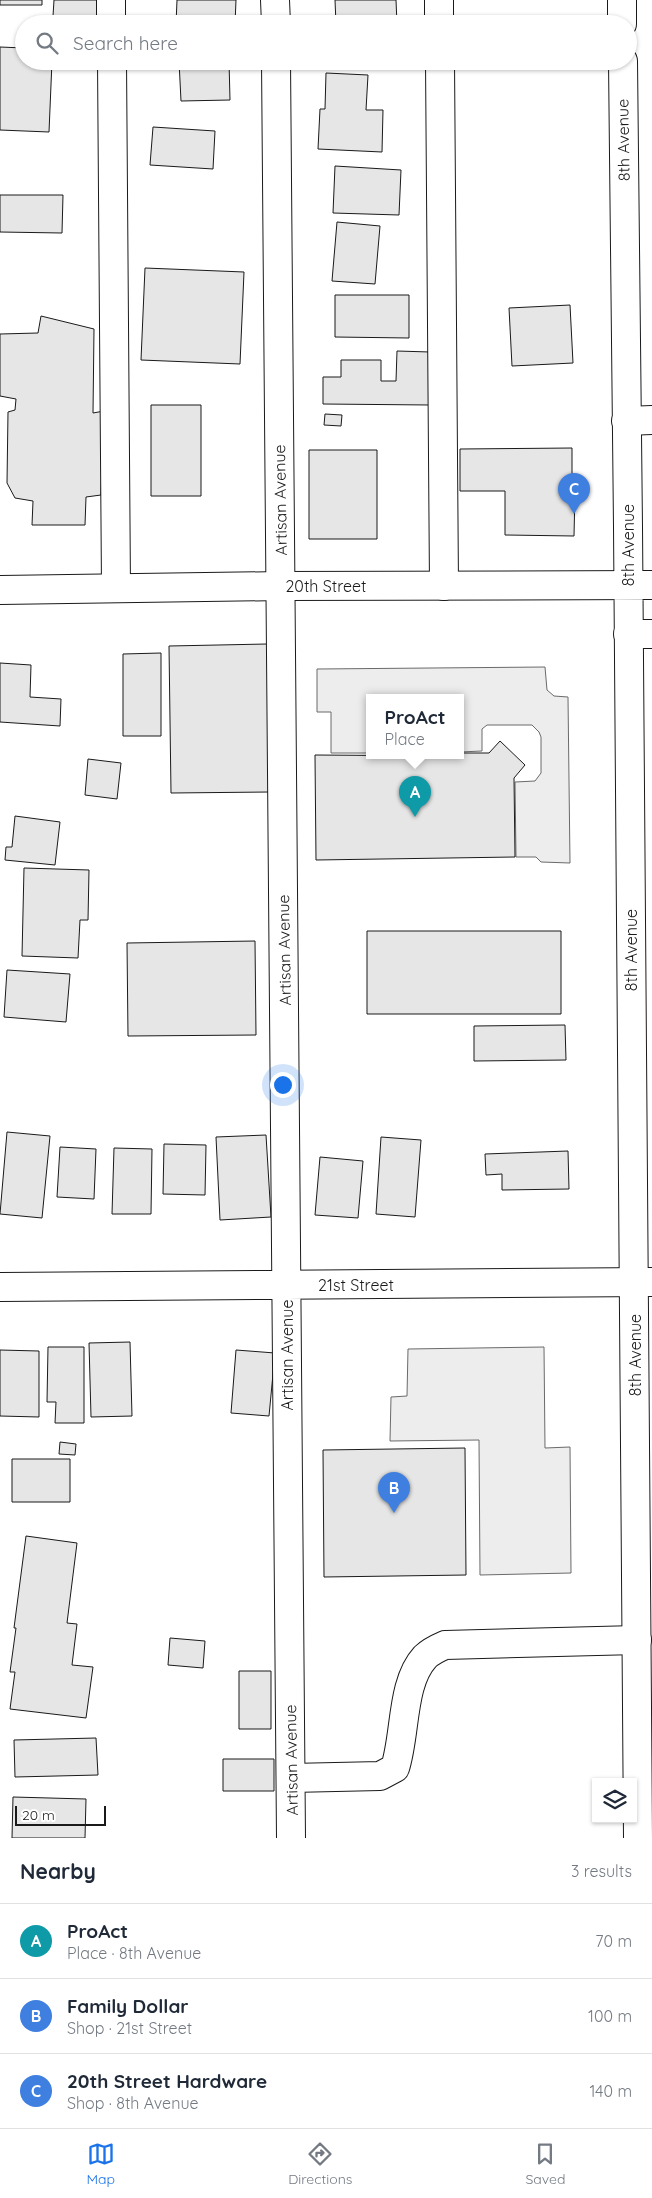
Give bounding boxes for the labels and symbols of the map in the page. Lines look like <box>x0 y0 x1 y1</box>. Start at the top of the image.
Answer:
street label: 8th Avenue <box>612 99 634 181</box>
street label: Artisan Avenue <box>269 444 291 556</box>
pin: C <box>558 473 590 514</box>
street label: 8th Avenue <box>618 504 638 586</box>
street label: 20th Street <box>286 576 367 596</box>
pin: A <box>399 776 431 817</box>
street label: Artisan Avenue <box>273 894 295 1006</box>
street label: 8th Avenue <box>621 909 641 991</box>
your location <box>270 1072 296 1098</box>
street label: 21st Street <box>318 1275 394 1295</box>
street label: Artisan Avenue <box>277 1299 297 1411</box>
street label: 8th Avenue <box>625 1314 645 1396</box>
pin: B <box>378 1472 410 1513</box>
street label: Artisan Avenue <box>280 1704 302 1816</box>
scale bar <box>15 1803 106 1826</box>

